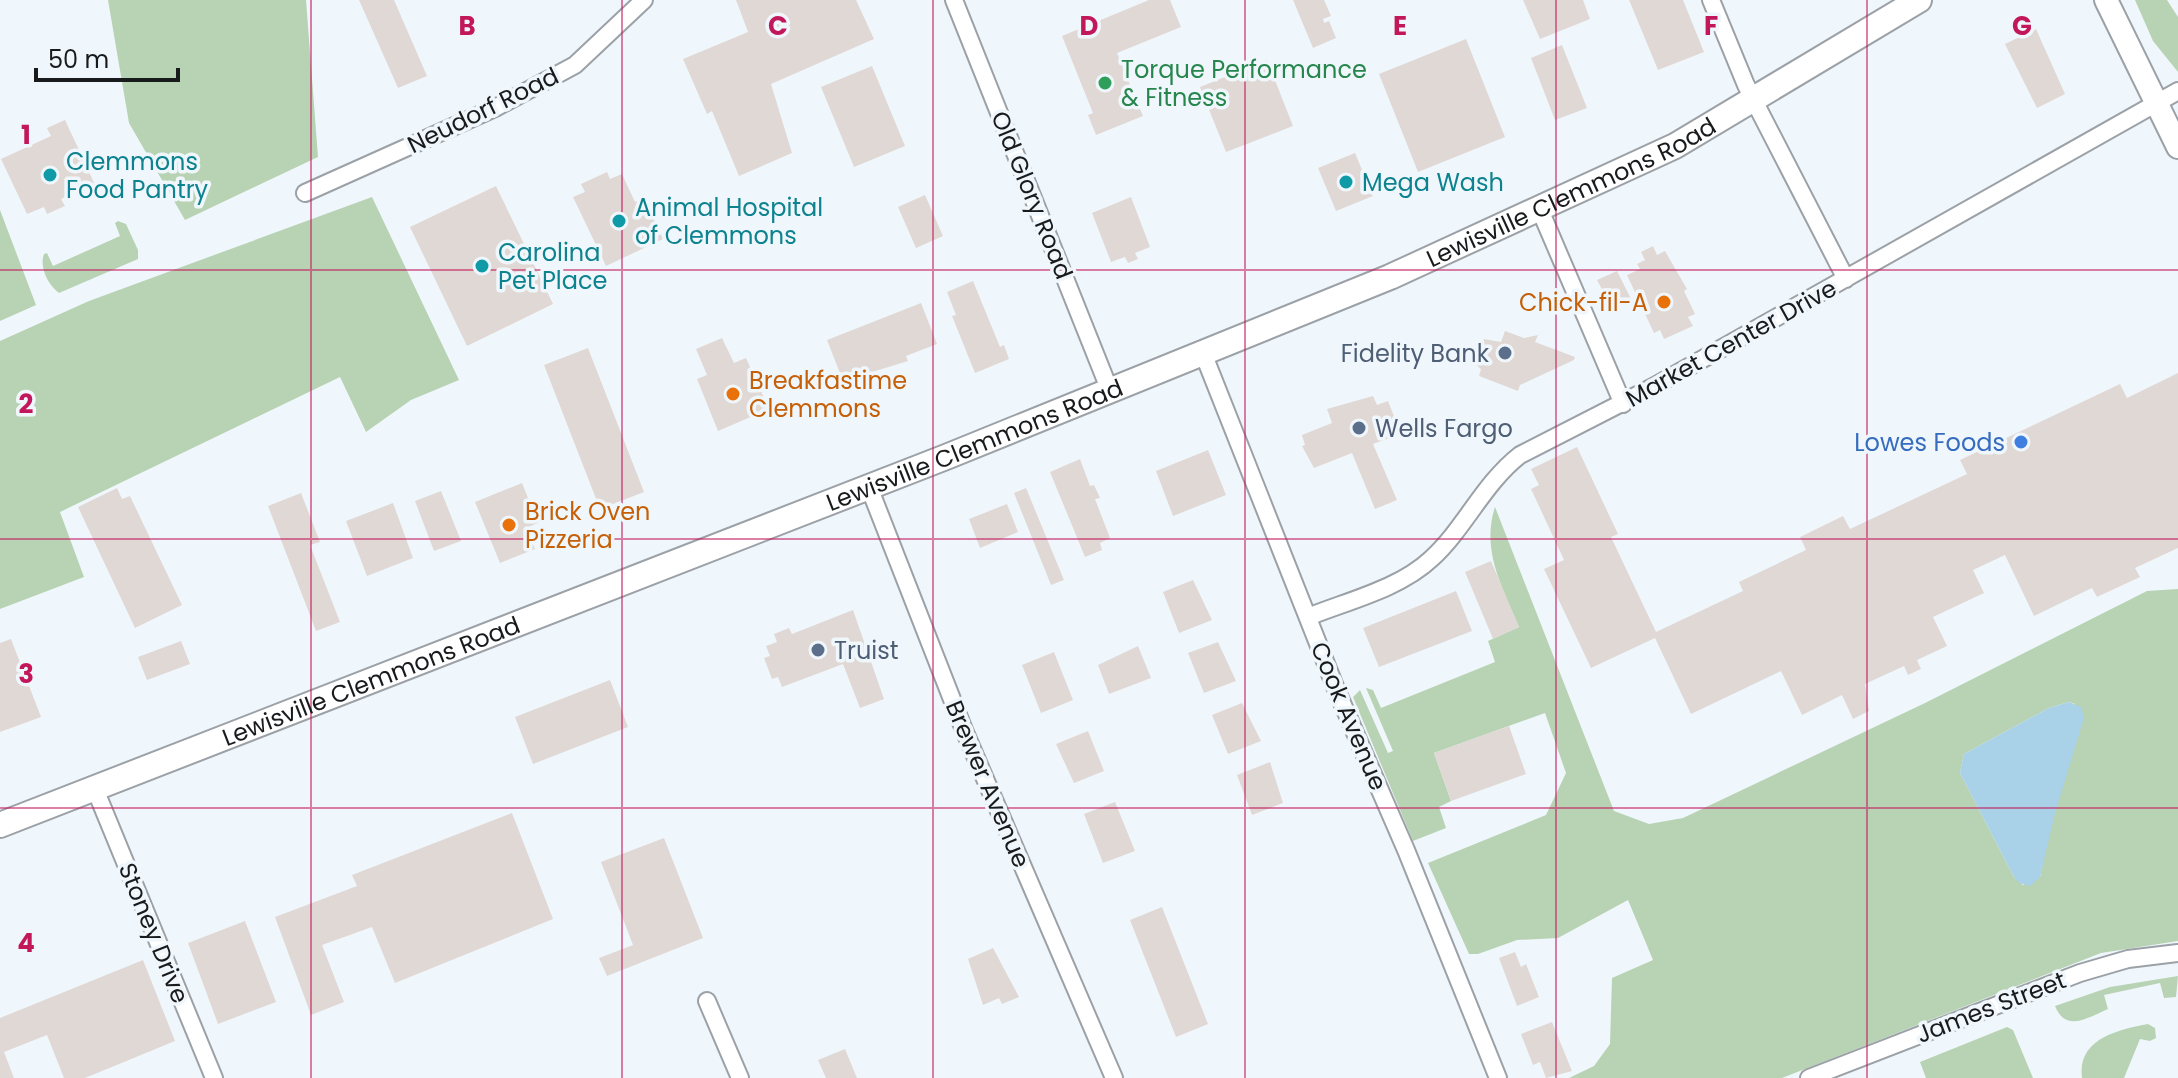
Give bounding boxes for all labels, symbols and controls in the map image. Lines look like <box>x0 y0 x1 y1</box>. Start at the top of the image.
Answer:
text: B <box>458 8 476 44</box>
text: C <box>768 8 788 44</box>
text: D <box>1080 8 1099 44</box>
text: E <box>1393 8 1407 44</box>
text: F <box>1704 8 1718 44</box>
text: G <box>2012 8 2032 44</box>
scale bar <box>36 32 178 82</box>
text: 50 m <box>48 43 109 76</box>
place label: Torque Performance & Fitness <box>1121 53 1367 114</box>
street label: Neudorf Road <box>402 59 564 161</box>
marker: Torque Performance & Fitness <box>1096 74 1114 92</box>
street label: Old Glory Road <box>983 106 1081 284</box>
street label: Lewisville Clemmons Road <box>1421 109 1722 275</box>
text: 1 <box>21 117 31 153</box>
place label: Clemmons Food Pantry <box>66 145 209 206</box>
marker: Clemmons Food Pantry <box>41 166 59 184</box>
place label: Mega Wash <box>1362 166 1504 199</box>
marker: Mega Wash <box>1337 173 1355 191</box>
place label: Animal Hospital of Clemmons <box>635 191 823 252</box>
marker: Animal Hospital of Clemmons <box>610 212 628 230</box>
place label: Carolina Pet Place <box>498 236 607 297</box>
marker: Carolina Pet Place <box>473 257 491 275</box>
street label: Market Center Drive <box>1620 271 1842 415</box>
place label: Chick-fil-A <box>1519 286 1648 319</box>
marker: Chick-fil-A <box>1655 293 1673 311</box>
place label: Fidelity Bank <box>1341 337 1490 370</box>
marker: Fidelity Bank <box>1496 344 1514 362</box>
place label: Breakfastime Clemmons <box>749 364 907 425</box>
street label: Lewisville Clemmons Road <box>821 371 1128 519</box>
marker: Breakfastime Clemmons <box>724 385 742 403</box>
text: 2 <box>19 386 34 422</box>
place label: Wells Fargo <box>1375 412 1513 445</box>
marker: Wells Fargo <box>1350 419 1368 437</box>
place label: Lowes Foods <box>1854 426 2005 459</box>
marker: Lowes Foods <box>2012 433 2030 451</box>
place label: Brick Oven Pizzeria <box>525 495 650 556</box>
marker: Brick Oven Pizzeria <box>500 516 518 534</box>
street label: Lewisville Clemmons Road <box>217 608 525 754</box>
place label: Truist <box>834 634 898 667</box>
street label: Cook Avenue <box>1303 637 1395 795</box>
marker: Truist <box>809 641 827 659</box>
text: 3 <box>18 656 34 692</box>
street label: Brewer Avenue <box>938 695 1038 873</box>
street label: Stoney Drive <box>111 858 197 1008</box>
text: 4 <box>17 925 35 961</box>
street label: James Street <box>1911 963 2071 1051</box>

